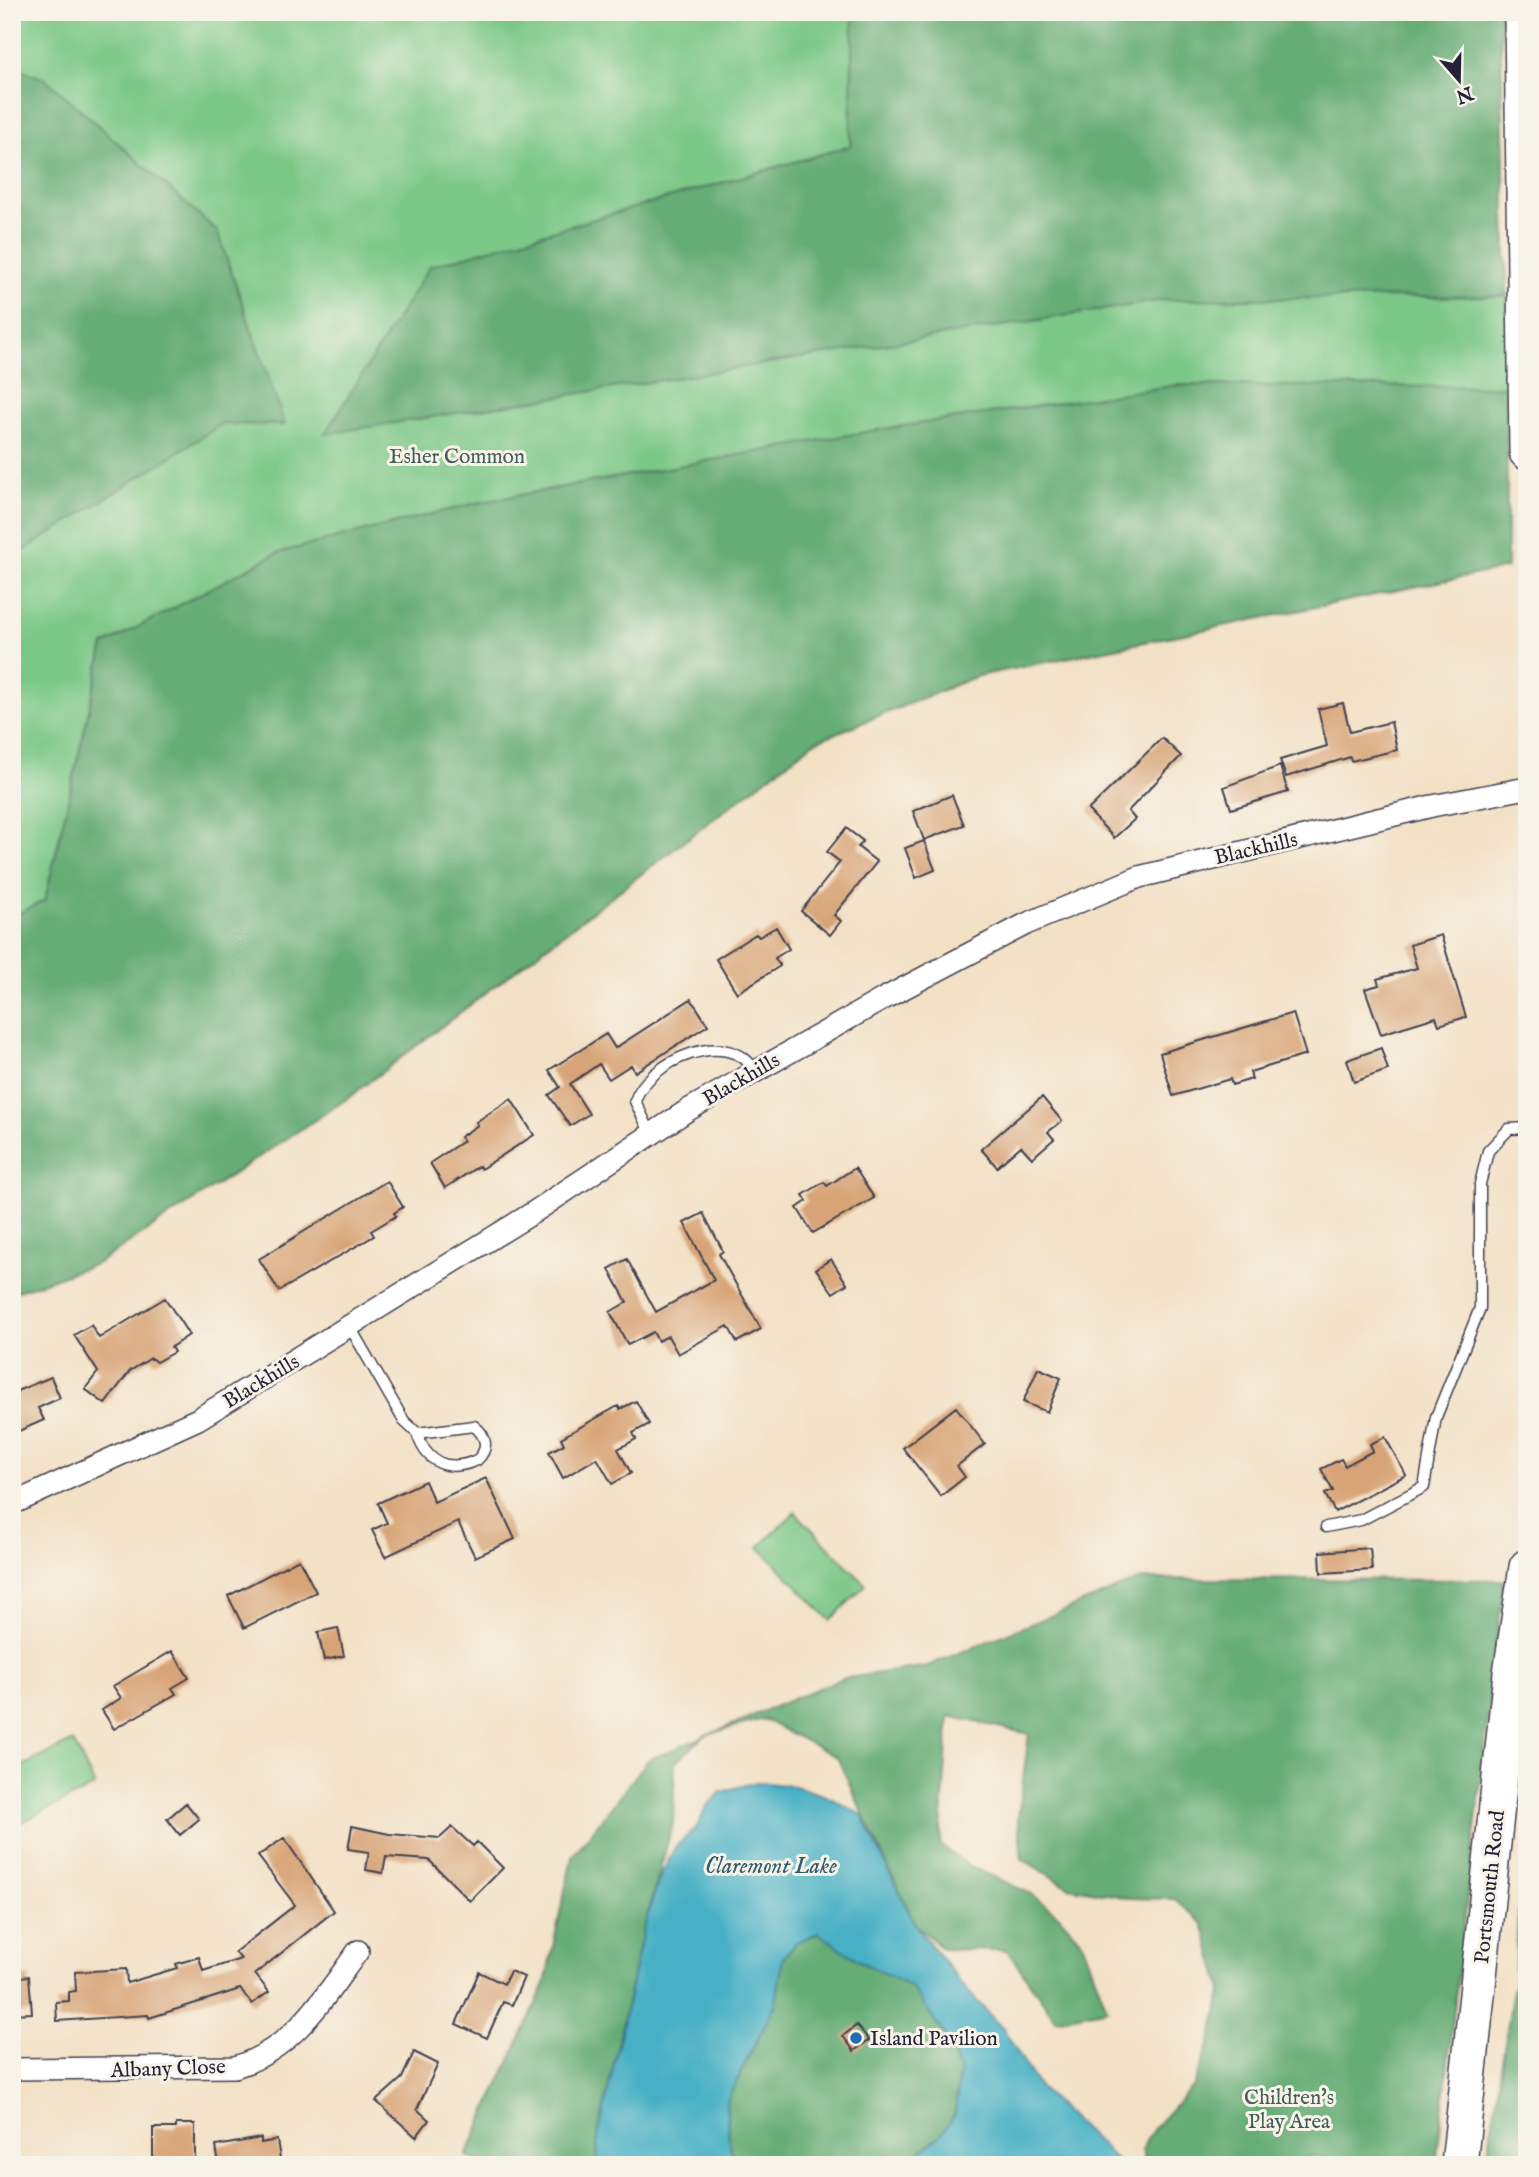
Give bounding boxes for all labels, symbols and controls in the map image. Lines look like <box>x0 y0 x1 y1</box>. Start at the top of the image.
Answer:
north arrow <box>1424 46 1494 116</box>
text: N <box>1452 80 1477 108</box>
park label: Esher Common <box>389 444 525 471</box>
street label: Blackhills <box>1212 827 1301 872</box>
street label: Blackhills <box>698 1047 785 1113</box>
street label: Blackhills <box>219 1349 305 1416</box>
street label: Portsmouth Road <box>1469 1808 1512 1965</box>
water label: Claremont Lake <box>705 1852 837 1881</box>
place label: Island Pavilion <box>870 2026 998 2053</box>
marker: Island Pavilion <box>848 2030 864 2046</box>
street label: Albany Close <box>109 2054 226 2085</box>
park label: Children's Play Area <box>1244 2085 1334 2136</box>

